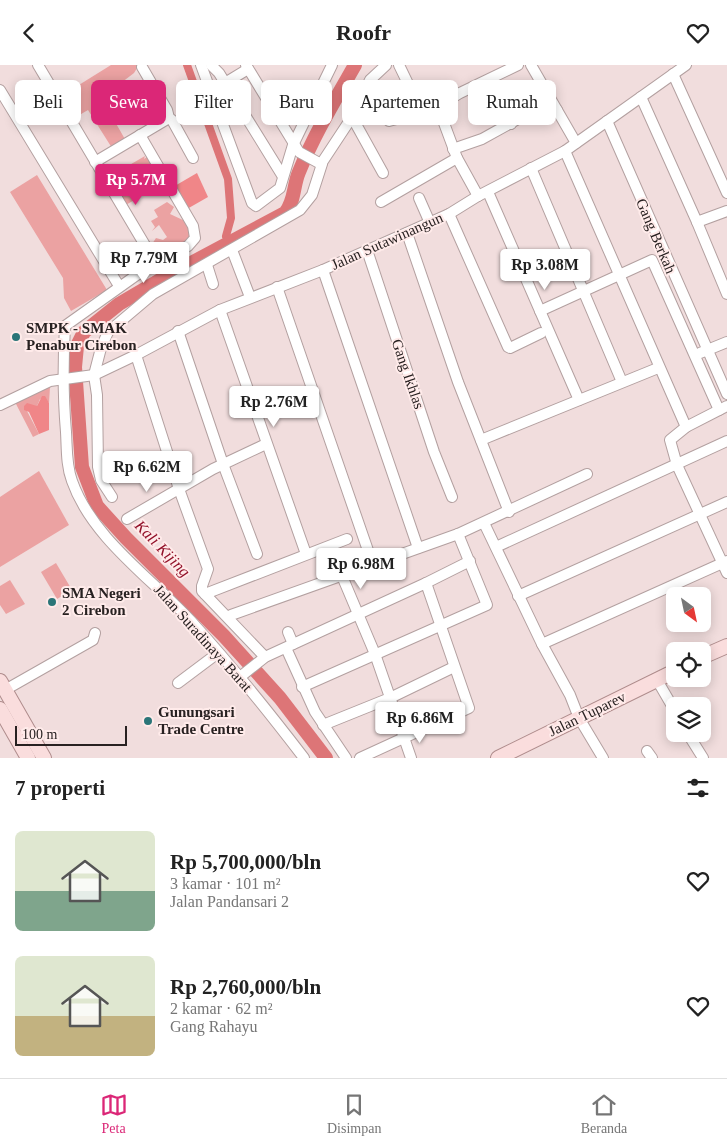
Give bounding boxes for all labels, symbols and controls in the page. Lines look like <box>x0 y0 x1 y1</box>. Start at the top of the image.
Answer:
icon: back <box>15 19 43 47</box>
icon: heart <box>684 19 712 47</box>
text: Roofr <box>336 20 391 45</box>
chip: Beli <box>15 80 81 125</box>
chip: Sewa <box>91 80 166 125</box>
chip: Filter <box>176 80 251 125</box>
chip: Baru <box>261 80 332 125</box>
chip: Apartemen <box>342 80 458 125</box>
chip: Rumah <box>468 80 556 125</box>
pin: Rp 5.7M <box>90 163 182 206</box>
text: Rp 5.7M <box>106 171 166 188</box>
street label: Gang Berkah <box>633 196 679 276</box>
street label: Jalan Sutawinangun <box>329 209 446 273</box>
pin: Rp 7.79M <box>92 241 196 284</box>
text: Rp 7.79M <box>110 249 178 266</box>
pin: Rp 3.08M <box>493 249 597 291</box>
text: Rp 3.08M <box>511 256 579 273</box>
place label: SMPK - SMAK Penabur Cirebon <box>26 320 137 353</box>
marker: SMPK - SMAK Penabur Cirebon <box>10 331 22 343</box>
street label: Gang Ikhlas <box>389 337 427 411</box>
pin: Rp 2.76M <box>222 385 326 428</box>
text: Rp 2.76M <box>240 393 308 410</box>
pin: Rp 6.62M <box>95 451 199 493</box>
text: Rp 6.62M <box>113 458 181 475</box>
water label: Kali Kijing <box>130 516 194 581</box>
pin: Rp 6.98M <box>309 547 413 590</box>
text: Rp 6.98M <box>327 555 395 572</box>
street label: Jalan Suradinaya Barat <box>151 581 256 695</box>
place label: SMA Negeri 2 Cirebon <box>62 585 141 618</box>
north arrow <box>666 587 711 633</box>
map controls <box>666 587 711 742</box>
marker: SMA Negeri 2 Cirebon <box>46 596 58 608</box>
button: locate <box>666 642 711 687</box>
street label: Jalan Tuparev <box>546 688 629 740</box>
button: layers <box>666 697 711 742</box>
pin: Rp 6.86M <box>368 701 472 744</box>
place label: Gunungsari Trade Centre <box>158 704 244 737</box>
text: Rp 6.86M <box>386 709 454 726</box>
marker: Gunungsari Trade Centre <box>142 715 154 727</box>
scale bar <box>15 723 128 746</box>
text: 100 m <box>22 727 57 742</box>
icon: filters <box>684 774 712 802</box>
text: 7 properti <box>15 776 105 800</box>
text: Rp 5,700,000/bln <box>170 850 321 874</box>
icon: home <box>55 851 115 911</box>
icon: heart <box>684 867 712 895</box>
text: 3 kamar · 101 m² <box>170 875 281 892</box>
text: Jalan Pandansari 2 <box>170 893 289 910</box>
text: Rp 2,760,000/bln <box>170 975 321 999</box>
icon: home <box>55 976 115 1036</box>
icon: heart <box>684 992 712 1020</box>
text: 2 kamar · 62 m² <box>170 1000 273 1017</box>
text: Gang Rahayu <box>170 1018 258 1035</box>
tab: Peta <box>100 1091 128 1137</box>
tab: Disimpan <box>327 1091 381 1137</box>
tab: Beranda <box>581 1091 627 1137</box>

